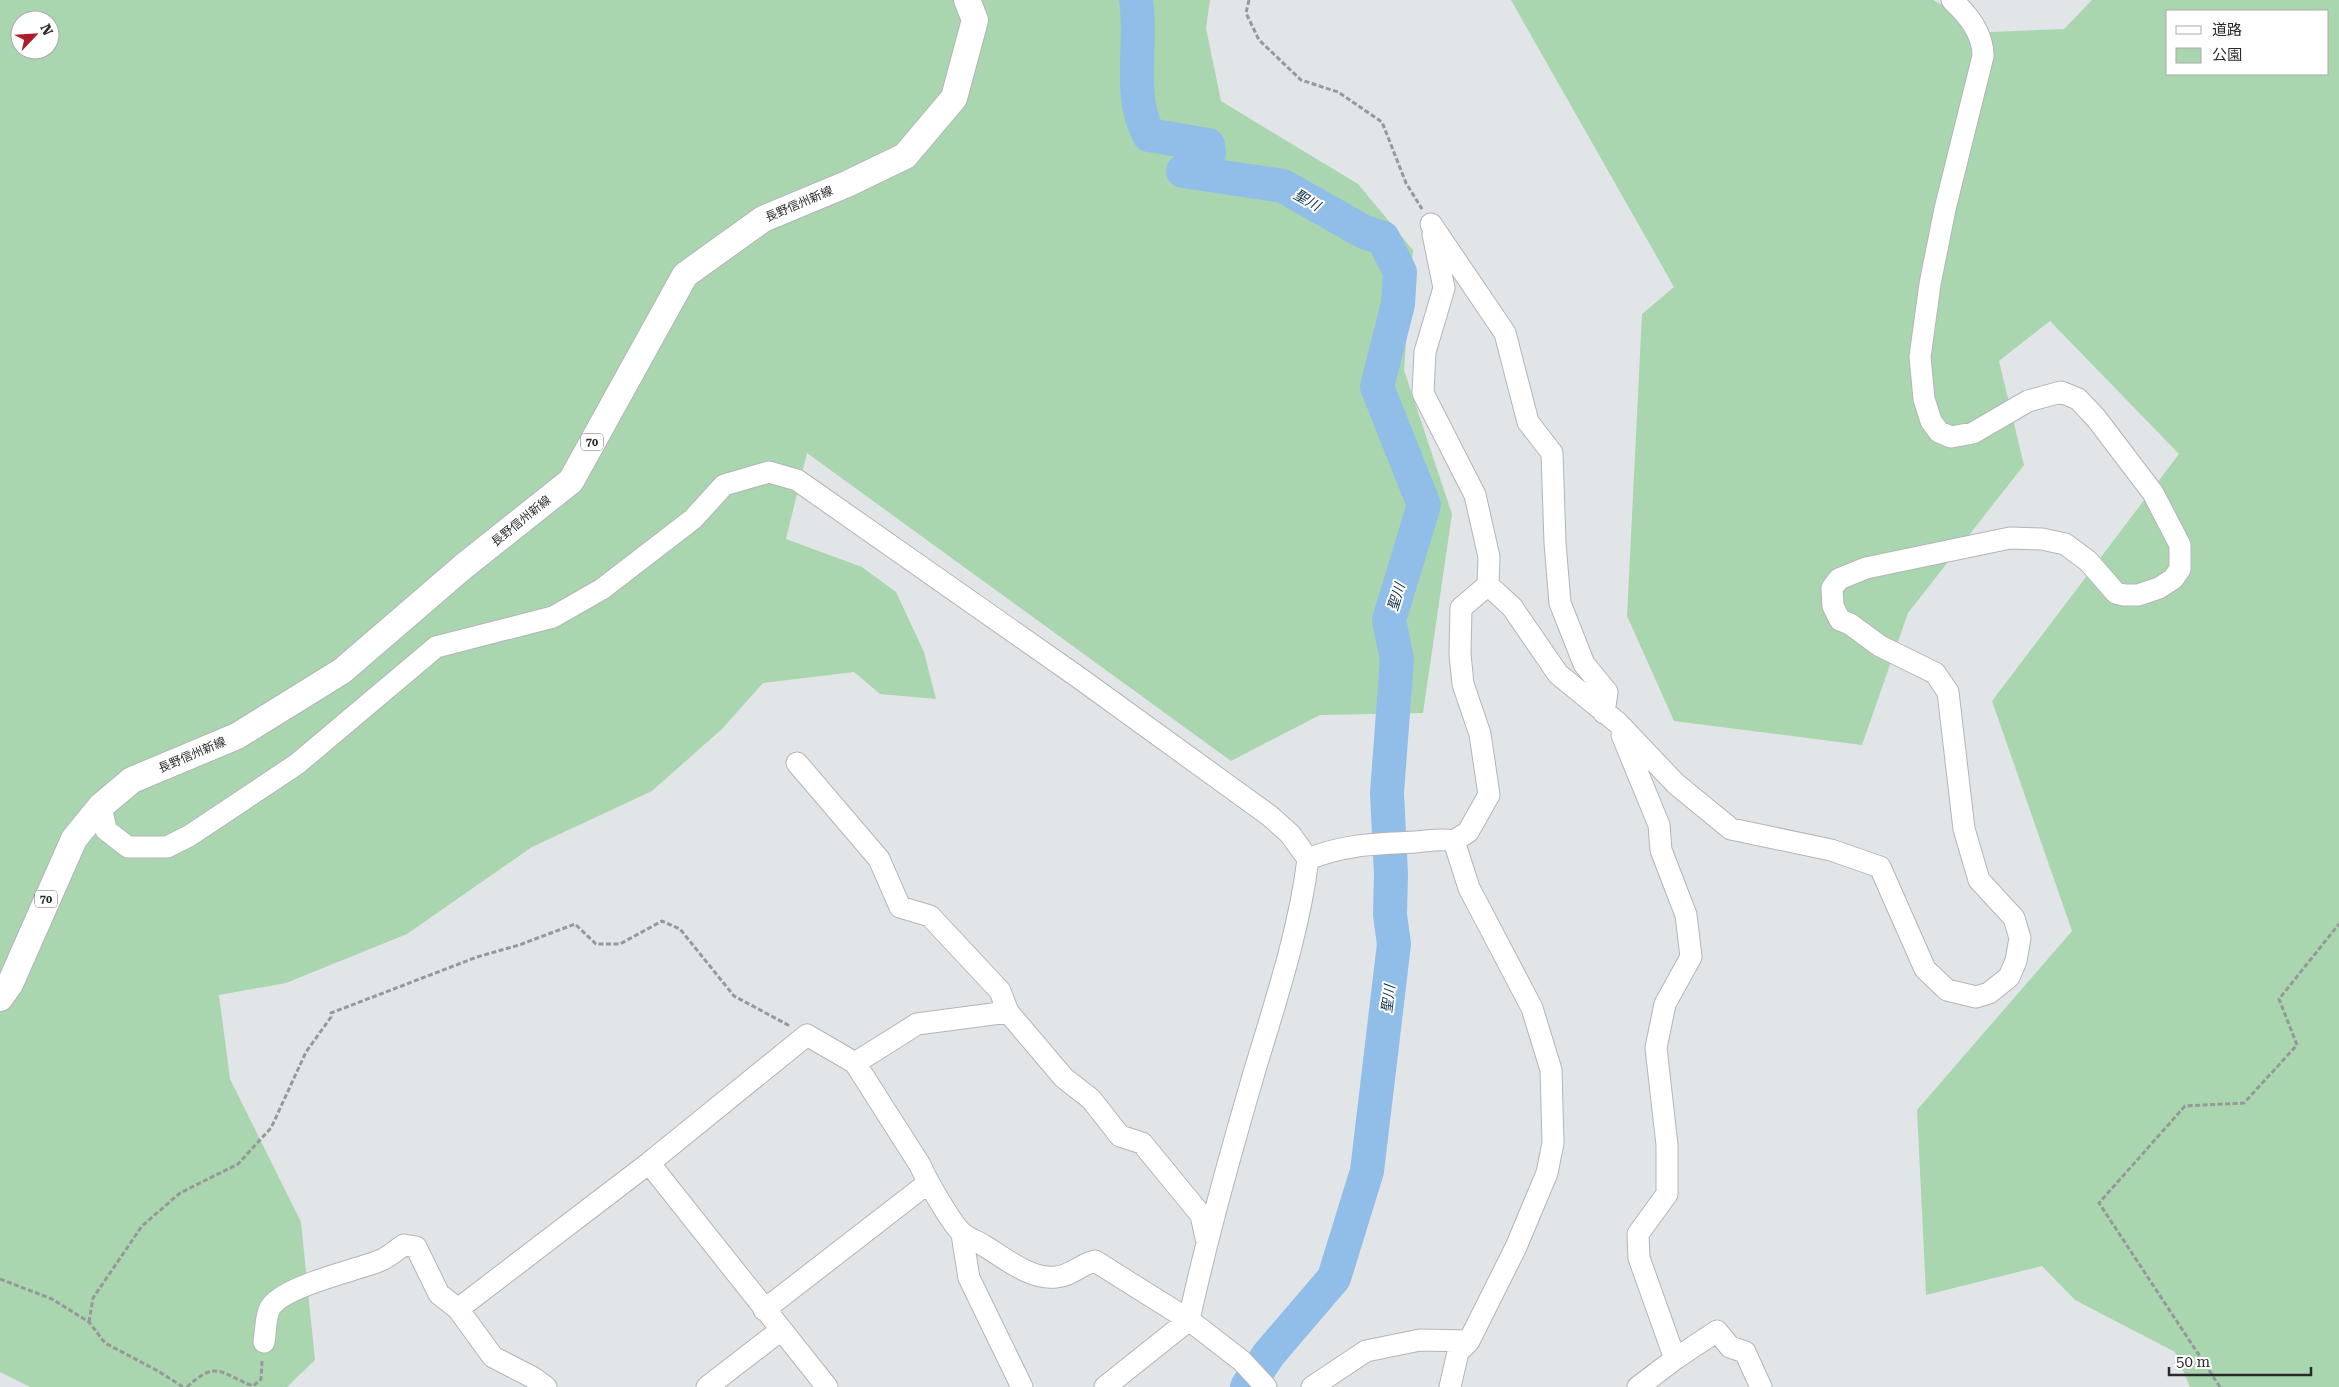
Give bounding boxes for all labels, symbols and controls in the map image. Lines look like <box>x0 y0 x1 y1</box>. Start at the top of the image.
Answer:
north arrow <box>10 10 60 60</box>
legend <box>2166 10 2329 75</box>
text: N <box>37 21 56 38</box>
text: 道路 <box>2212 21 2242 39</box>
text: 公園 <box>2212 46 2242 64</box>
street label: 長野信州新線 <box>763 183 835 225</box>
water label: 聖川 <box>1291 186 1325 215</box>
road number: 70 <box>581 434 603 451</box>
street label: 長野信州新線 <box>489 493 553 549</box>
water label: 聖川 <box>1384 579 1408 613</box>
street label: 長野信州新線 <box>156 734 228 776</box>
road number: 70 <box>35 891 57 908</box>
water label: 聖川 <box>1378 982 1398 1014</box>
scale bar <box>2169 1344 2312 1376</box>
text: 50 m <box>2176 1353 2211 1371</box>

